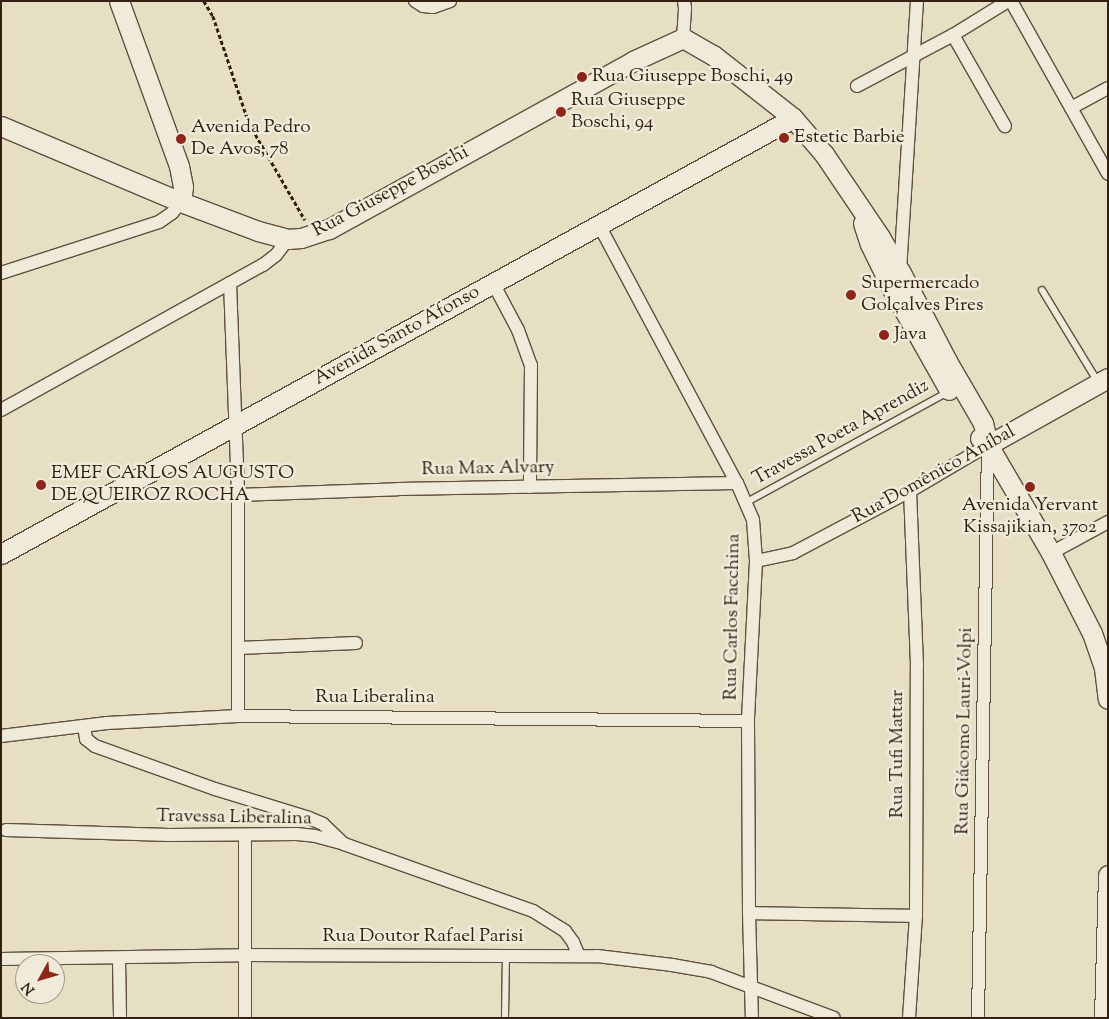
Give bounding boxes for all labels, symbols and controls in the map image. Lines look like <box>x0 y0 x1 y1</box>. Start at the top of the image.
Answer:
place label: Rua Giuseppe Boschi, 49 <box>592 66 793 88</box>
marker: Rua Giuseppe Boschi, 49 <box>576 71 588 83</box>
place label: Rua Giuseppe Boschi, 94 <box>571 90 686 134</box>
marker: Rua Giuseppe Boschi, 94 <box>555 106 567 118</box>
place label: Avenida Pedro De Avos, 78 <box>191 117 311 161</box>
place label: Estetic Barbie <box>794 127 905 149</box>
marker: Estetic Barbie <box>778 132 790 144</box>
marker: Avenida Pedro De Avos, 78 <box>175 133 187 145</box>
street label: Rua Giuseppe Boschi <box>309 141 473 243</box>
place label: Supermercado Golçalves Pires <box>861 273 983 317</box>
street label: Avenida Santo Afonso <box>310 281 484 391</box>
marker: Supermercado Golçalves Pires <box>845 289 857 301</box>
place label: Java <box>894 324 927 346</box>
marker: Java <box>878 329 890 341</box>
street label: Travessa Poeta Aprendiz <box>749 375 933 491</box>
street label: Rua Domênico Aníbal <box>849 421 1019 529</box>
street label: Rua Max Alvary <box>421 456 555 482</box>
place label: EMEF CARLOS AUGUSTO DE QUEIROZ ROCHA <box>51 463 294 507</box>
marker: EMEF CARLOS AUGUSTO DE QUEIROZ ROCHA <box>35 479 47 491</box>
marker: Avenida Yervant Kissajikian, 3702 <box>1024 481 1036 493</box>
place label: Avenida Yervant Kissajikian, 3702 <box>962 495 1098 539</box>
street label: Rua Carlos Facchina <box>720 533 746 701</box>
street label: Rua Giácomo Lauri-Volpi <box>952 627 978 835</box>
street label: Rua Liberalina <box>315 687 435 709</box>
street label: Rua Tufi Mattar <box>887 690 909 818</box>
street label: Travessa Liberalina <box>156 805 312 831</box>
street label: Rua Doutor Rafael Parisi <box>322 926 524 948</box>
north arrow <box>15 954 65 1004</box>
text: N <box>18 977 40 998</box>

